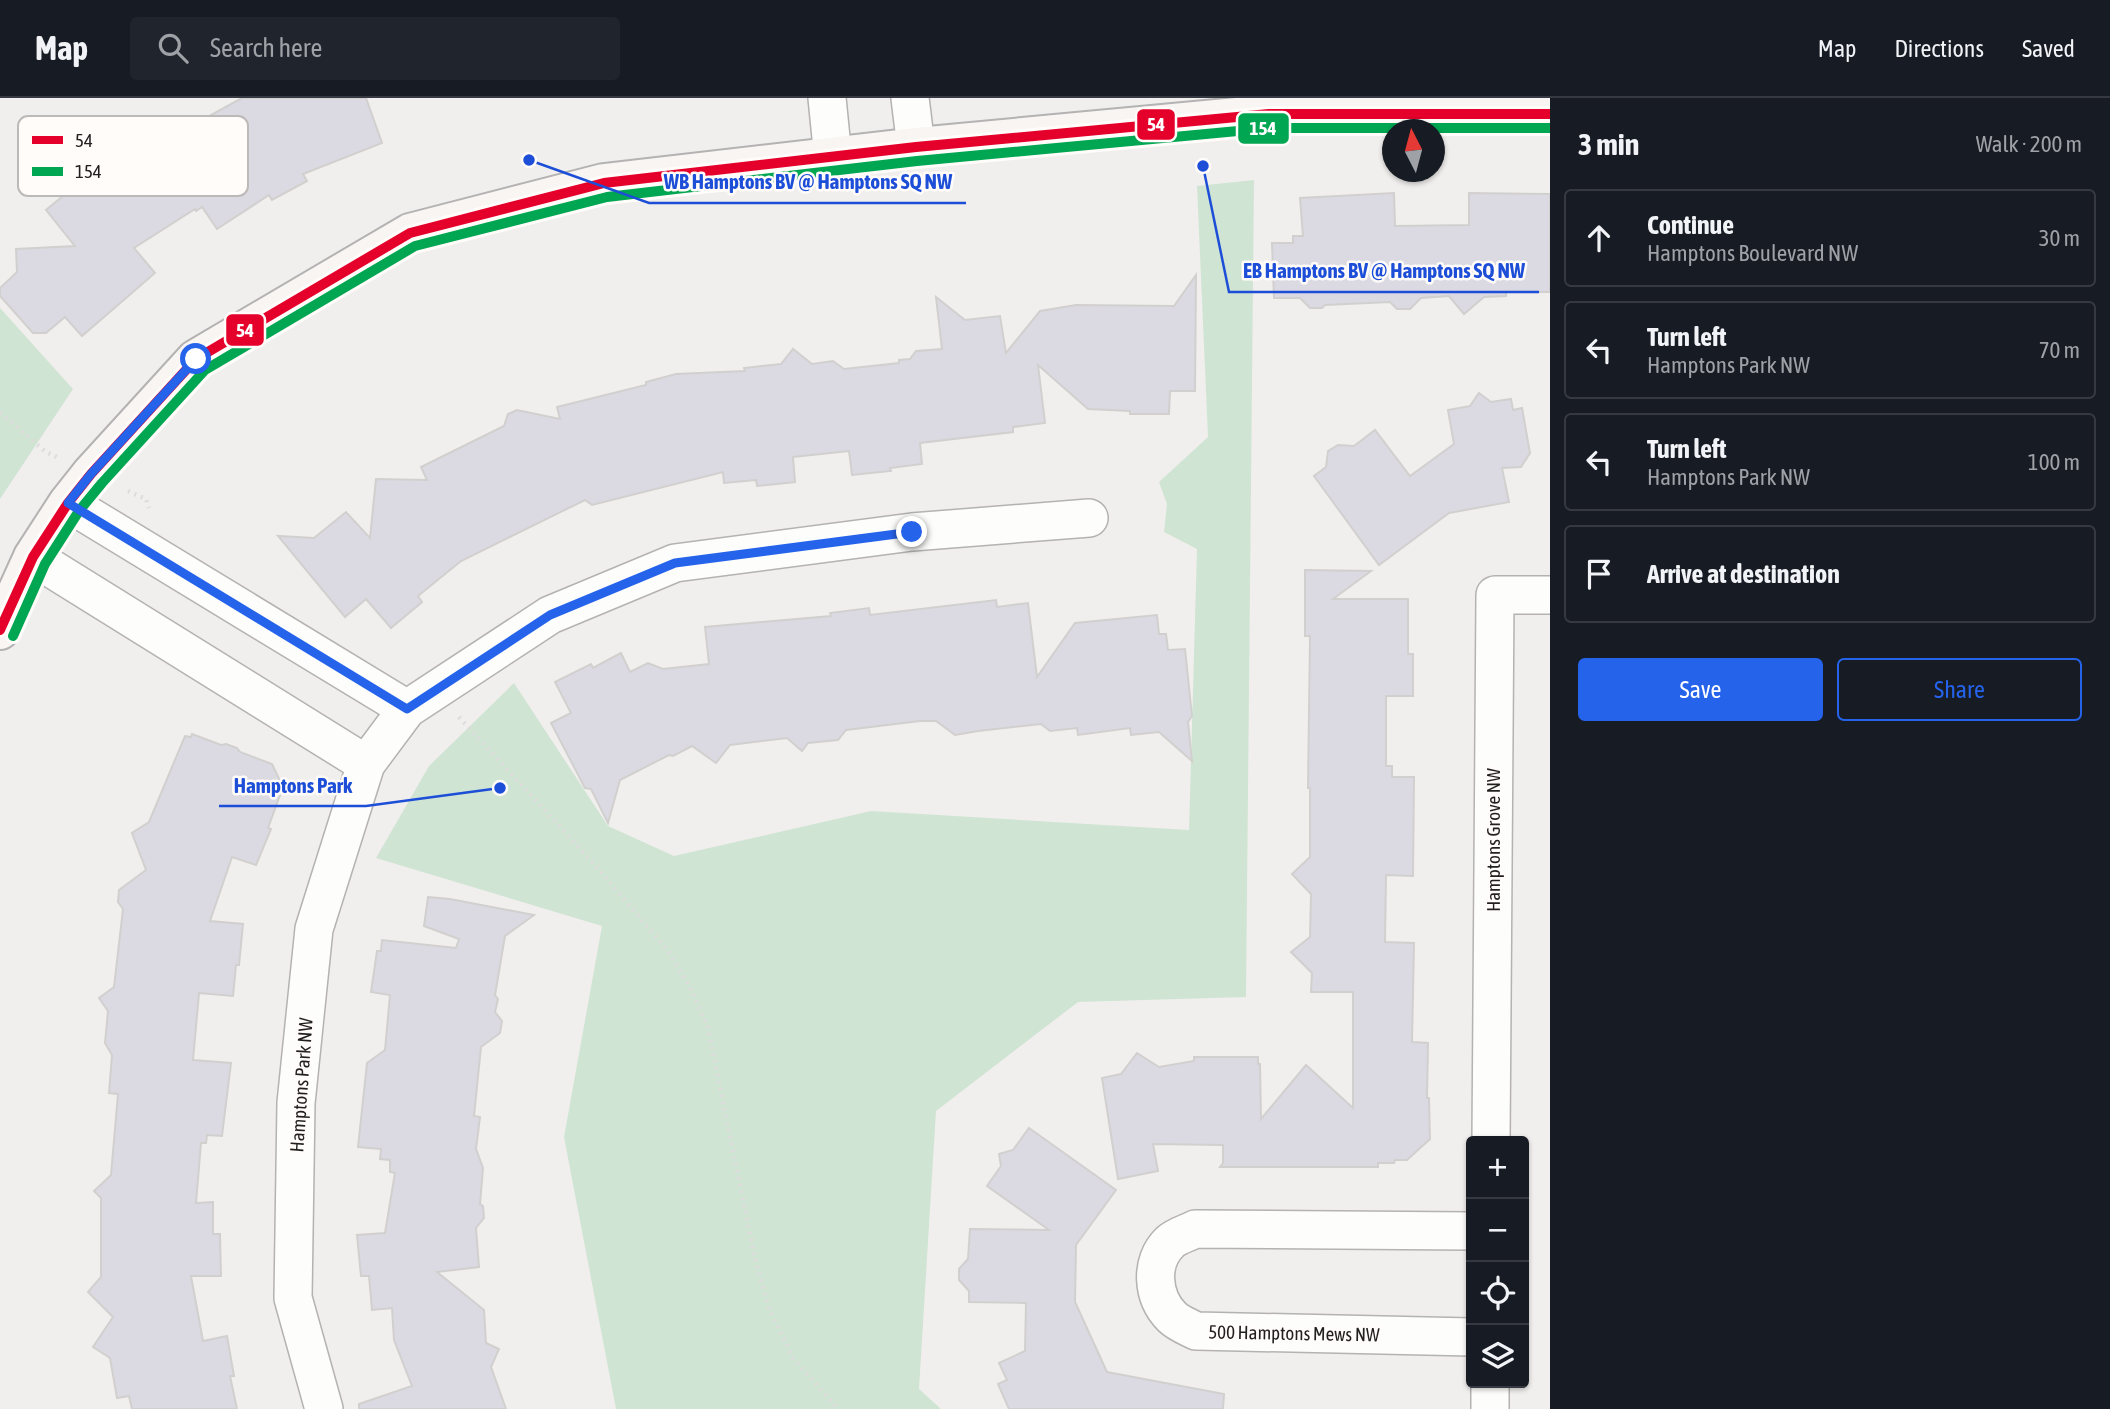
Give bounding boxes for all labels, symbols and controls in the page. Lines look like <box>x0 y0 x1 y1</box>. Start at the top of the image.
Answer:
search box <box>130 17 620 80</box>
text: Map <box>35 29 88 67</box>
icon: search <box>154 29 192 67</box>
text: Search here <box>210 33 322 63</box>
text: Map <box>1818 35 1856 62</box>
text: Directions <box>1894 35 1984 62</box>
text: Saved <box>2022 35 2075 62</box>
line badge: 54 <box>1136 108 1176 141</box>
line badge: 154 <box>1237 112 1290 145</box>
text: 54 <box>1147 113 1165 135</box>
legend <box>18 116 248 196</box>
text: 154 <box>1250 117 1276 139</box>
north arrow <box>1382 119 1445 182</box>
text: 3 min <box>1578 127 1639 161</box>
text: 54 <box>75 129 93 151</box>
text: Walk · 200 m <box>1976 131 2082 157</box>
text: 154 <box>75 160 102 182</box>
callout: WB Hamptons BV @ Hamptons SQ NW <box>649 161 966 203</box>
text: WB Hamptons BV @ Hamptons SQ NW <box>663 169 953 193</box>
text: Continue <box>1647 210 1734 240</box>
icon: ahead <box>1580 219 1618 257</box>
text: 30 m <box>2039 225 2080 251</box>
text: Hamptons Boulevard NW <box>1647 240 1858 266</box>
callout: EB Hamptons BV @ Hamptons SQ NW <box>1229 250 1539 292</box>
text: EB Hamptons BV @ Hamptons SQ NW <box>1243 258 1526 282</box>
line badge: 54 <box>225 313 265 347</box>
text: 54 <box>236 319 254 341</box>
text: Turn left <box>1647 322 1727 352</box>
icon: left <box>1580 331 1618 369</box>
text: 70 m <box>2039 337 2080 363</box>
route start <box>180 343 211 374</box>
text: Hamptons Park NW <box>1647 352 1810 378</box>
text: Turn left <box>1647 434 1727 464</box>
icon: left <box>1580 443 1618 481</box>
text: 100 m <box>2028 449 2080 475</box>
text: Hamptons Park NW <box>1647 464 1810 490</box>
route end <box>896 516 927 547</box>
icon: arrive <box>1580 555 1618 593</box>
text: Arrive at destination <box>1647 559 1840 589</box>
button: Save <box>1578 658 1823 721</box>
button: Share <box>1837 658 2082 721</box>
callout: Hamptons Park <box>219 764 366 806</box>
street label: Hamptons Grove NW <box>1482 768 1504 912</box>
text: Hamptons Park <box>234 773 353 797</box>
street label: Hamptons Park NW <box>285 1017 317 1153</box>
map controls <box>1466 1136 1529 1388</box>
button: + <box>1466 1136 1529 1199</box>
button: − <box>1466 1199 1529 1262</box>
button: locate <box>1466 1262 1529 1325</box>
street label: 500 Hamptons Mews NW <box>1208 1321 1380 1345</box>
button: layers <box>1466 1325 1529 1388</box>

